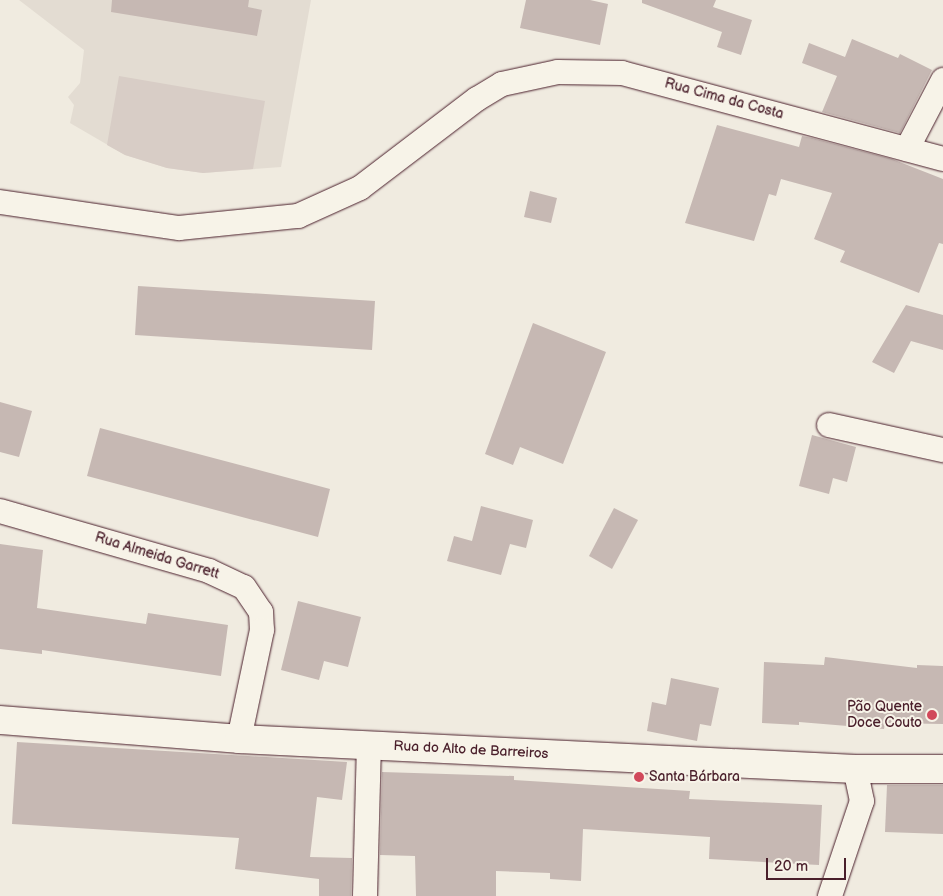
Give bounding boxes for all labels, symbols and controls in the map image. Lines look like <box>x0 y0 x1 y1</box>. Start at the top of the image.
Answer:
street label: Rua Cima da Costa <box>663 75 785 123</box>
street label: Rua Almeida Garrett <box>93 529 221 583</box>
place label: Pão Quente Doce Couto <box>847 699 922 732</box>
marker: Pão Quente Doce Couto <box>926 709 938 721</box>
street label: Rua do Alto de Barreiros <box>393 738 549 762</box>
place label: Santa Bárbara <box>649 769 740 785</box>
marker: Santa Bárbara <box>633 771 645 783</box>
scale bar <box>768 848 848 880</box>
text: 20 m <box>774 857 808 876</box>

